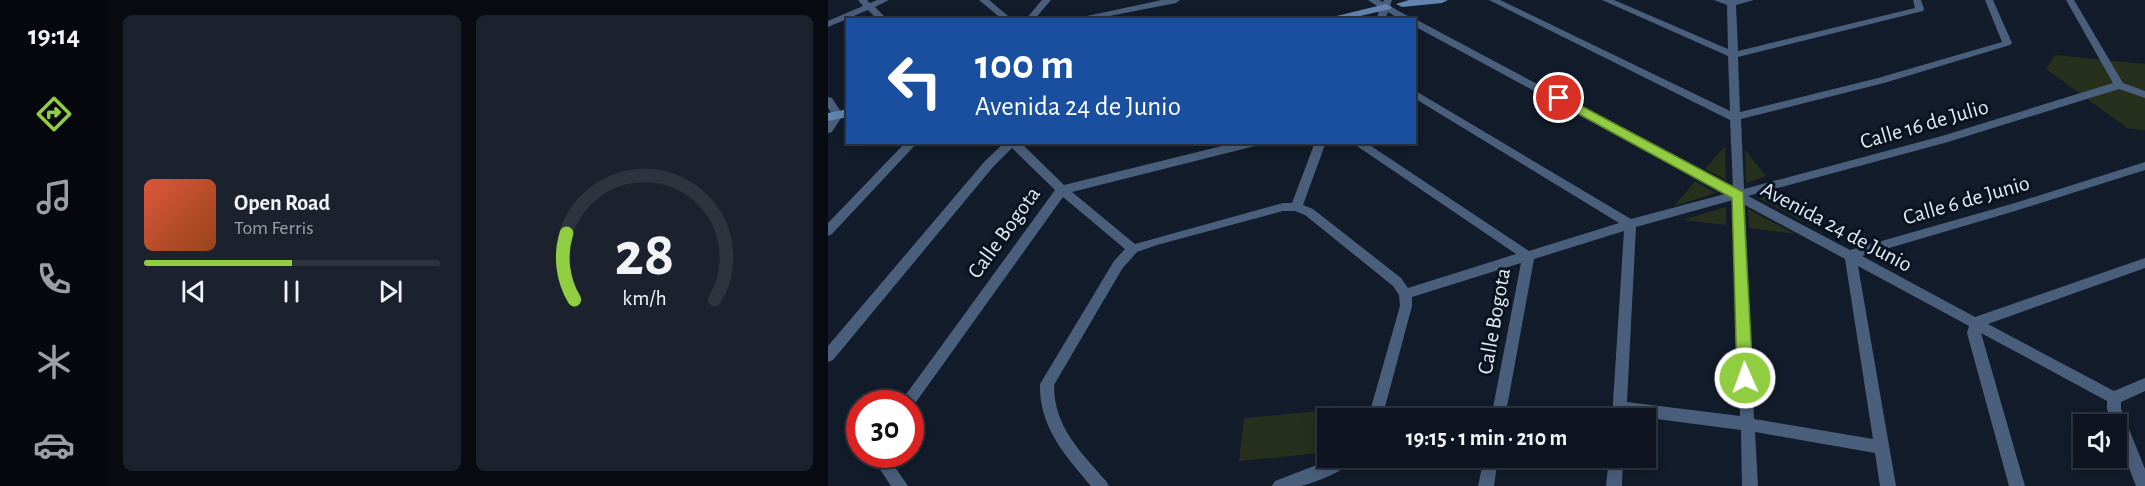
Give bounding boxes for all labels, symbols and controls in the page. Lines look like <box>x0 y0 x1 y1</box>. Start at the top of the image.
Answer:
text: 19:14 <box>28 22 80 49</box>
icon: left <box>876 42 954 120</box>
text: 100 m <box>975 44 1074 86</box>
pin <box>1533 72 1584 123</box>
icon: arrive <box>1542 81 1575 114</box>
icon: directions <box>33 93 75 135</box>
text: Avenida 24 de Junio <box>975 93 1181 120</box>
street label: Calle 16 de Julio <box>1858 95 1991 153</box>
street label: Calle 6 de Junio <box>1901 171 2032 229</box>
icon: music <box>33 176 75 218</box>
street label: Avenida 24 de Junio <box>1757 178 1916 276</box>
street label: Calle Bogota <box>963 183 1044 282</box>
text: Open Road <box>234 192 330 214</box>
text: Tom Ferris <box>234 218 314 238</box>
text: 28 <box>614 224 674 286</box>
icon: phone <box>33 258 75 300</box>
street label: Calle Bogota <box>1474 266 1514 376</box>
icon: previous <box>177 275 210 308</box>
icon: pause <box>275 275 308 308</box>
icon: next <box>374 275 407 308</box>
text: km/h <box>622 288 666 309</box>
icon: climate <box>33 341 75 383</box>
position arrow <box>1713 346 1777 410</box>
speed limit sign: 30 <box>846 390 924 468</box>
map controls <box>2073 414 2127 468</box>
button: sound <box>2073 414 2127 468</box>
icon: car <box>33 424 75 466</box>
text: 19:15 · 1 min · 210 m <box>1406 427 1567 449</box>

